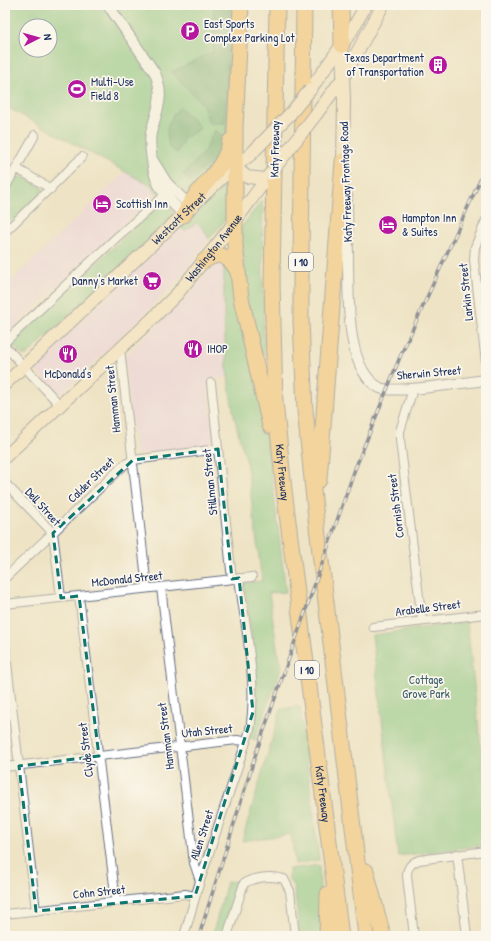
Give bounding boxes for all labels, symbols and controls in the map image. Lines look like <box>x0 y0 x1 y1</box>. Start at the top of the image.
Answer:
place label: East Sports Complex Parking Lot <box>204 15 295 46</box>
north arrow <box>18 18 58 58</box>
parking icon: East Sports Complex Parking Lot <box>179 20 201 42</box>
text: N <box>41 33 55 41</box>
place label: Texas Department of Transportation <box>345 49 425 80</box>
building icon: Texas Department of Transportation <box>427 54 449 76</box>
place label: Multi-Use Field 8 <box>90 73 134 104</box>
sports icon: Multi-Use Field 8 <box>66 78 88 100</box>
street label: Katy Freeway <box>266 120 283 178</box>
street label: Katy Freeway Frontage Road <box>335 121 356 243</box>
street label: Westcott Street <box>148 188 210 248</box>
hotel icon: Scottish Inn <box>91 193 113 215</box>
place label: Scottish Inn <box>116 195 168 212</box>
place label: Hampton Inn & Suites <box>402 209 456 240</box>
street label: Washington Avenue <box>181 210 246 285</box>
hotel icon: Hampton Inn & Suites <box>377 214 399 236</box>
road number: I 10 <box>289 253 313 271</box>
street label: Larkin Street <box>454 262 477 322</box>
supermarket icon: Danny's Market <box>141 270 163 292</box>
place label: Danny's Market <box>72 272 139 289</box>
restaurant icon: IHOP <box>182 338 204 360</box>
place label: IHOP <box>207 340 228 357</box>
restaurant icon: McDonald's <box>57 343 79 365</box>
street label: Sherwin Street <box>396 361 463 384</box>
street label: Hamman Street <box>100 364 124 433</box>
place label: McDonald's <box>45 365 92 382</box>
street label: Katy Freeway <box>271 443 294 502</box>
street label: Stillman Street <box>197 447 221 516</box>
street label: Calder Street <box>63 452 118 506</box>
street label: Cornish Street <box>383 472 408 539</box>
street label: Dell Street <box>22 484 66 530</box>
street label: McDonald Street <box>91 566 164 591</box>
street label: Arabelle Street <box>394 595 462 620</box>
road number: I 10 <box>295 661 319 679</box>
park label: Cottage Grove Park <box>402 671 450 702</box>
street label: Hamman Street <box>153 701 178 771</box>
street label: Utah Street <box>181 719 234 742</box>
street label: Clyde Street <box>74 721 97 778</box>
street label: Katy Freeway <box>311 765 335 823</box>
street label: Allen Street <box>185 807 218 862</box>
street label: Cohn Street <box>72 880 127 903</box>

